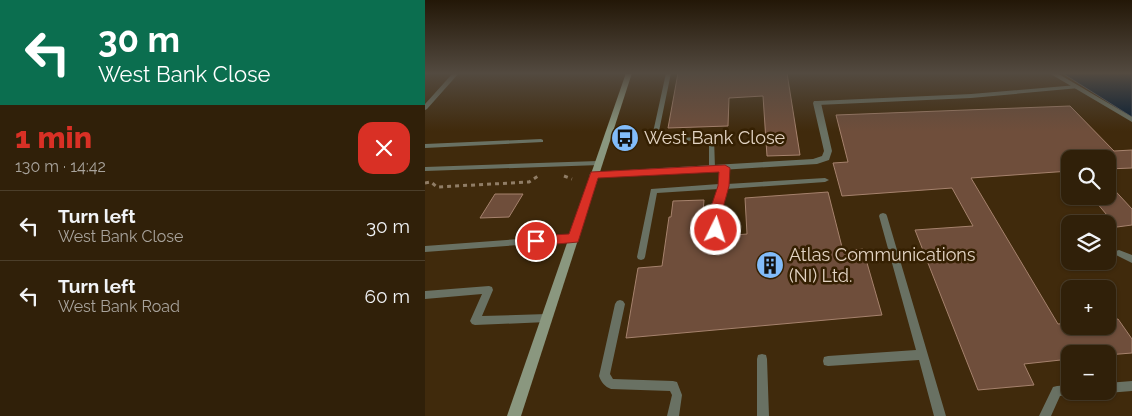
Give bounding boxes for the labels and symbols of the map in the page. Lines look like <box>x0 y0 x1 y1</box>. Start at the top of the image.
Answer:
bus stop icon: West Bank Close <box>610 123 640 153</box>
place label: West Bank Close <box>644 127 786 148</box>
position arrow <box>689 203 741 255</box>
pin <box>515 220 557 262</box>
place label: Atlas Communications (NI) Ltd. <box>789 244 976 286</box>
building icon: Atlas Communications (NI) Ltd. <box>755 250 785 280</box>

